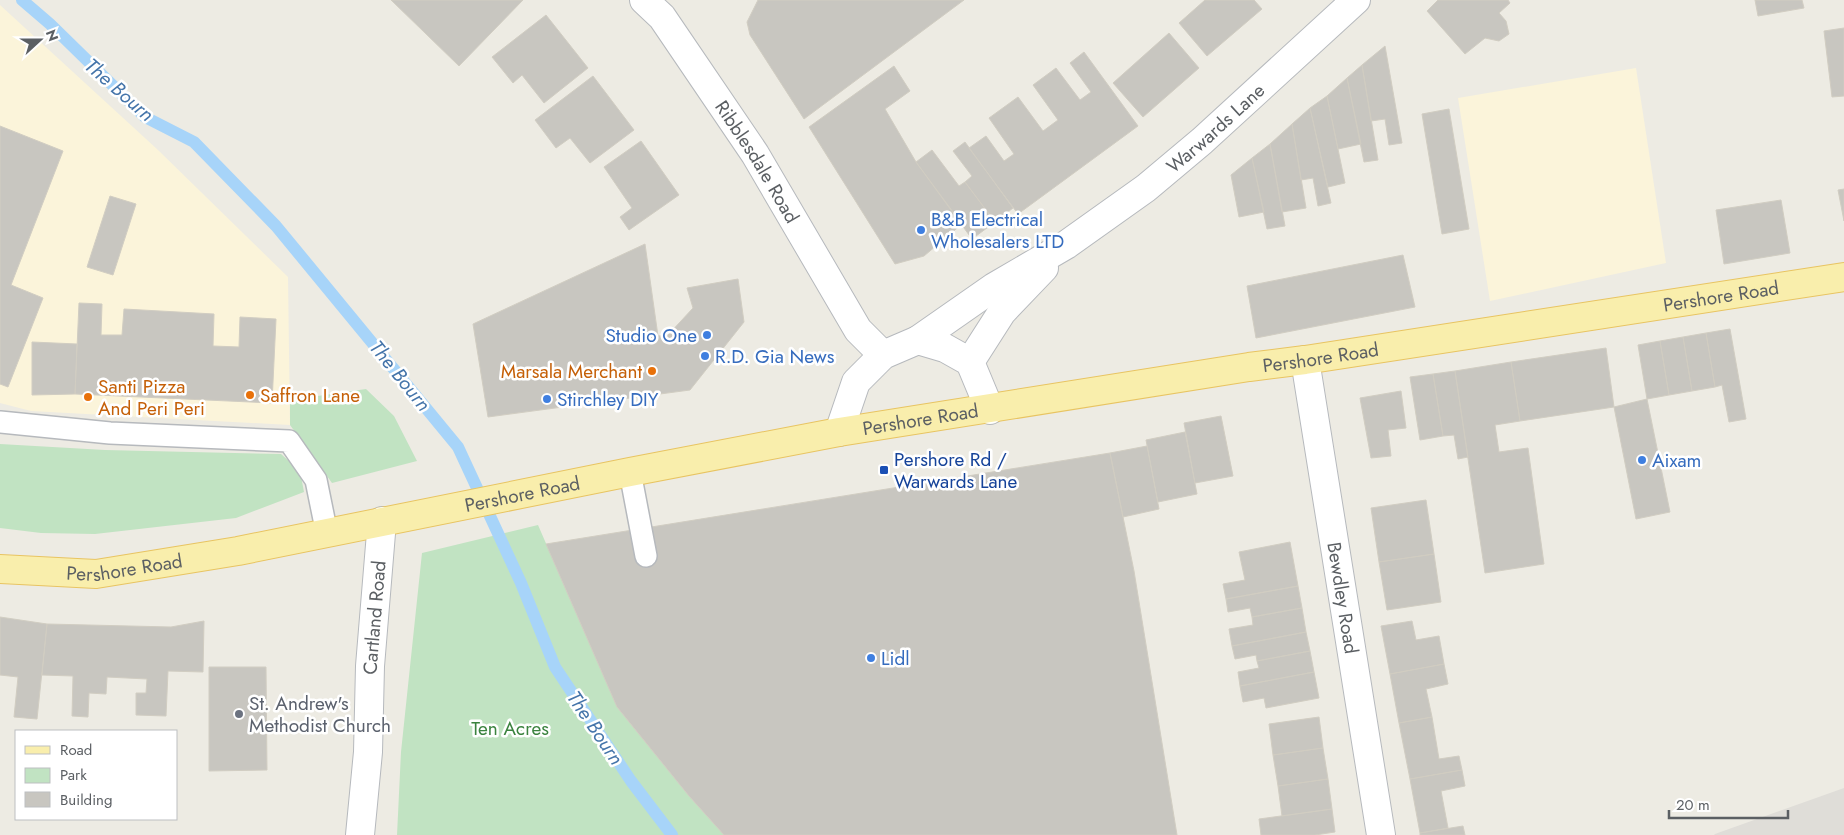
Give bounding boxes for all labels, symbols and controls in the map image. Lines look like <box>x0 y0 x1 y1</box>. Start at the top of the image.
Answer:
north arrow <box>15 15 65 65</box>
text: N <box>41 27 63 44</box>
water label: The Bourn <box>78 52 160 128</box>
street label: Warwards Lane <box>1160 77 1271 179</box>
street label: Ribblesdale Road <box>709 95 806 228</box>
place label: B&B Electrical Wholesalers LTD <box>931 206 1064 255</box>
marker: B&B Electrical Wholesalers LTD <box>915 224 927 236</box>
street label: Pershore Road <box>1661 274 1781 318</box>
place label: Studio One <box>605 322 697 349</box>
marker: Studio One <box>701 329 713 341</box>
water label: The Bourn <box>362 334 438 418</box>
street label: Pershore Road <box>1261 335 1380 379</box>
place label: R.D. Gia News <box>715 343 835 370</box>
marker: R.D. Gia News <box>699 350 711 362</box>
place label: Marsala Merchant <box>501 358 642 385</box>
marker: Marsala Merchant <box>646 365 658 377</box>
place label: Santi Pizza And Peri Peri <box>98 373 205 422</box>
place label: Saffron Lane <box>260 382 360 409</box>
place label: Stirchley DIY <box>557 386 659 413</box>
marker: Saffron Lane <box>244 389 256 401</box>
marker: Santi Pizza And Peri Peri <box>82 391 94 403</box>
marker: Stirchley DIY <box>541 393 553 405</box>
street label: Pershore Road <box>860 397 980 442</box>
place label: Pershore Rd / Warwards Lane <box>894 446 1018 495</box>
place label: Aixam <box>1652 447 1701 474</box>
marker: Aixam <box>1636 454 1648 466</box>
marker: Pershore Rd / Warwards Lane <box>878 464 890 476</box>
street label: Pershore Road <box>462 469 582 518</box>
street label: Bewdley Road <box>1321 540 1365 656</box>
street label: Pershore Road <box>66 547 184 588</box>
street label: Cartland Road <box>356 560 392 675</box>
place label: Lidl <box>881 645 910 672</box>
marker: Lidl <box>865 652 877 664</box>
water label: The Bourn <box>560 685 630 771</box>
place label: St. Andrew's Methodist Church <box>249 690 391 739</box>
marker: St. Andrew's Methodist Church <box>233 708 245 720</box>
park label: Ten Acres <box>471 715 549 742</box>
legend <box>15 730 178 820</box>
text: Road <box>60 739 92 761</box>
text: Park <box>60 764 87 786</box>
scale bar <box>1669 788 1788 820</box>
text: Building <box>60 789 112 811</box>
text: 20 m <box>1676 794 1710 816</box>

